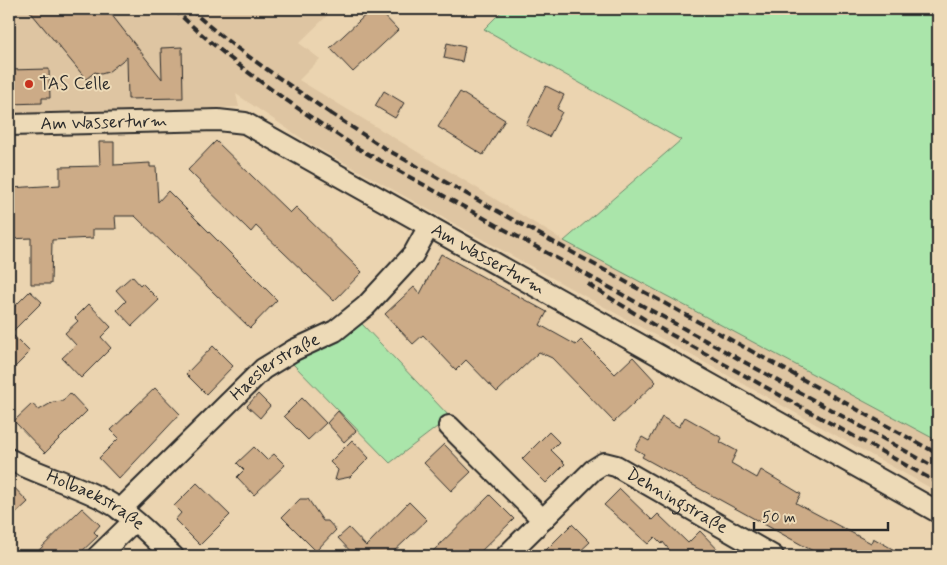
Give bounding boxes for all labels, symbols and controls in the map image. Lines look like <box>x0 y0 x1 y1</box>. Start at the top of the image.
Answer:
place label: TAS Celle <box>39 72 111 96</box>
marker: TAS Celle <box>23 78 35 90</box>
street label: Am Wasserturm <box>40 109 168 136</box>
street label: Am Wasserturm <box>427 218 549 301</box>
street label: Haeslerstraße <box>225 328 324 407</box>
street label: Dehningstraße <box>622 462 732 540</box>
street label: Holbaekstraße <box>43 465 150 536</box>
scale bar <box>754 500 888 532</box>
text: 50 m <box>762 508 796 528</box>

